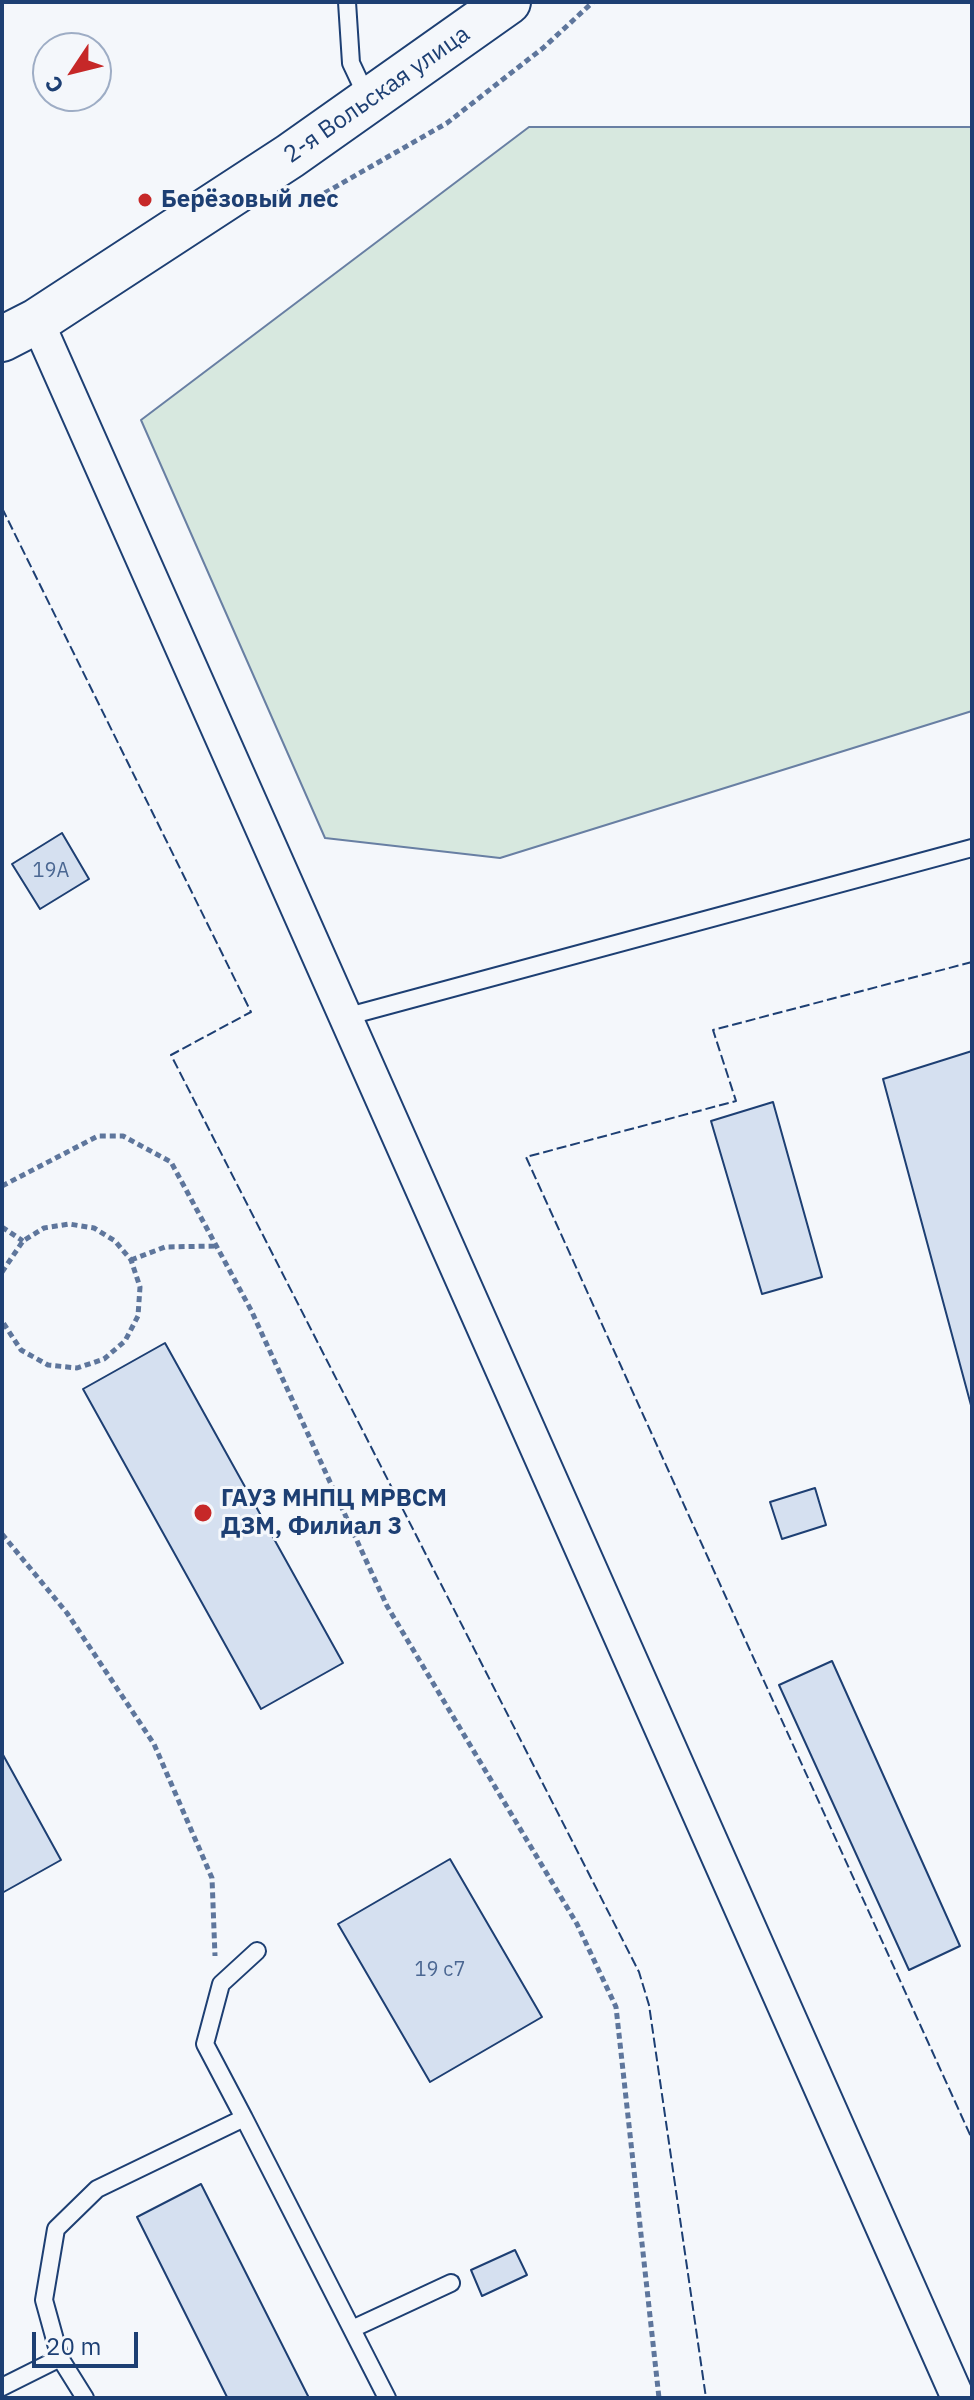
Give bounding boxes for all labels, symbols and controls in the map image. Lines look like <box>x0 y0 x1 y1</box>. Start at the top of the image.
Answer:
street label: 2-я Вольская улица <box>278 20 476 170</box>
north arrow <box>32 32 112 112</box>
text: С <box>38 71 70 99</box>
place label: Берёзовый лес <box>161 186 339 214</box>
marker: Берёзовый лес <box>136 191 154 209</box>
house number: 19А <box>33 859 69 883</box>
place label: ГАУЗ МНПЦ МРВСМ ДЗМ, Филиал 3 <box>221 1485 447 1541</box>
marker: ГАУЗ МНПЦ МРВСМ ДЗМ, Филиал 3 <box>192 1502 214 1524</box>
house number: 19 с7 <box>415 1958 465 1982</box>
scale bar <box>36 2316 142 2366</box>
text: 20 m <box>46 2330 101 2362</box>

